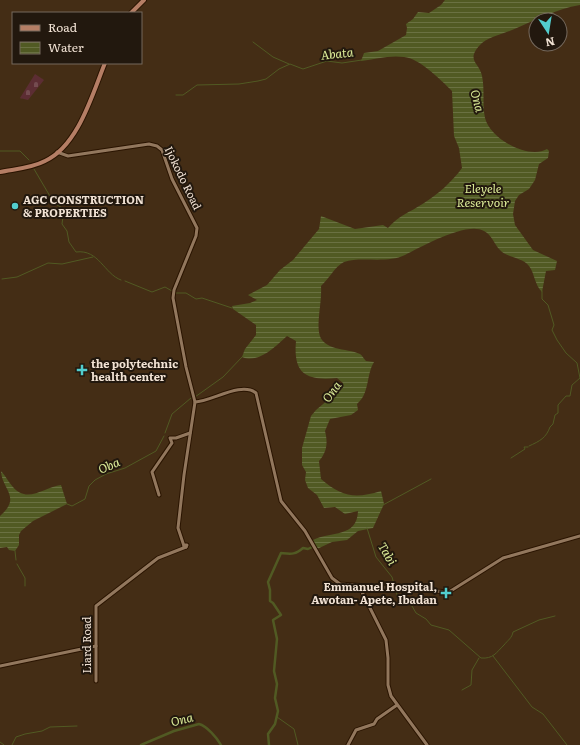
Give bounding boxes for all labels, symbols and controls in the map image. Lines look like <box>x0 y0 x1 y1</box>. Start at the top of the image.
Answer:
legend <box>12 12 142 64</box>
north arrow <box>528 12 568 52</box>
text: Road <box>48 18 78 36</box>
text: N <box>544 34 556 52</box>
text: Water <box>48 38 84 56</box>
water label: Abata <box>320 42 354 64</box>
water label: Ona <box>466 87 490 114</box>
street label: Ijokodo Road <box>162 143 206 212</box>
water label: Eleyele Reservoir <box>457 179 510 211</box>
place label: AGC CONSTRUCTION & PROPERTIES <box>23 191 144 220</box>
marker: AGC CONSTRUCTION & PROPERTIES <box>10 201 20 211</box>
place label: the polytechnic health center <box>91 355 178 384</box>
marker: the polytechnic health center <box>76 364 88 376</box>
water label: Ona <box>317 377 345 406</box>
water label: Oba <box>95 452 122 478</box>
water label: Tabi <box>374 539 402 569</box>
place label: Emmanuel Hospital, Awotan- Apete, Ibadan <box>311 578 437 607</box>
marker: Emmanuel Hospital, Awotan- Apete, Ibadan <box>440 587 452 599</box>
street label: Liard Road <box>78 616 94 674</box>
water label: Ona <box>169 708 195 730</box>

